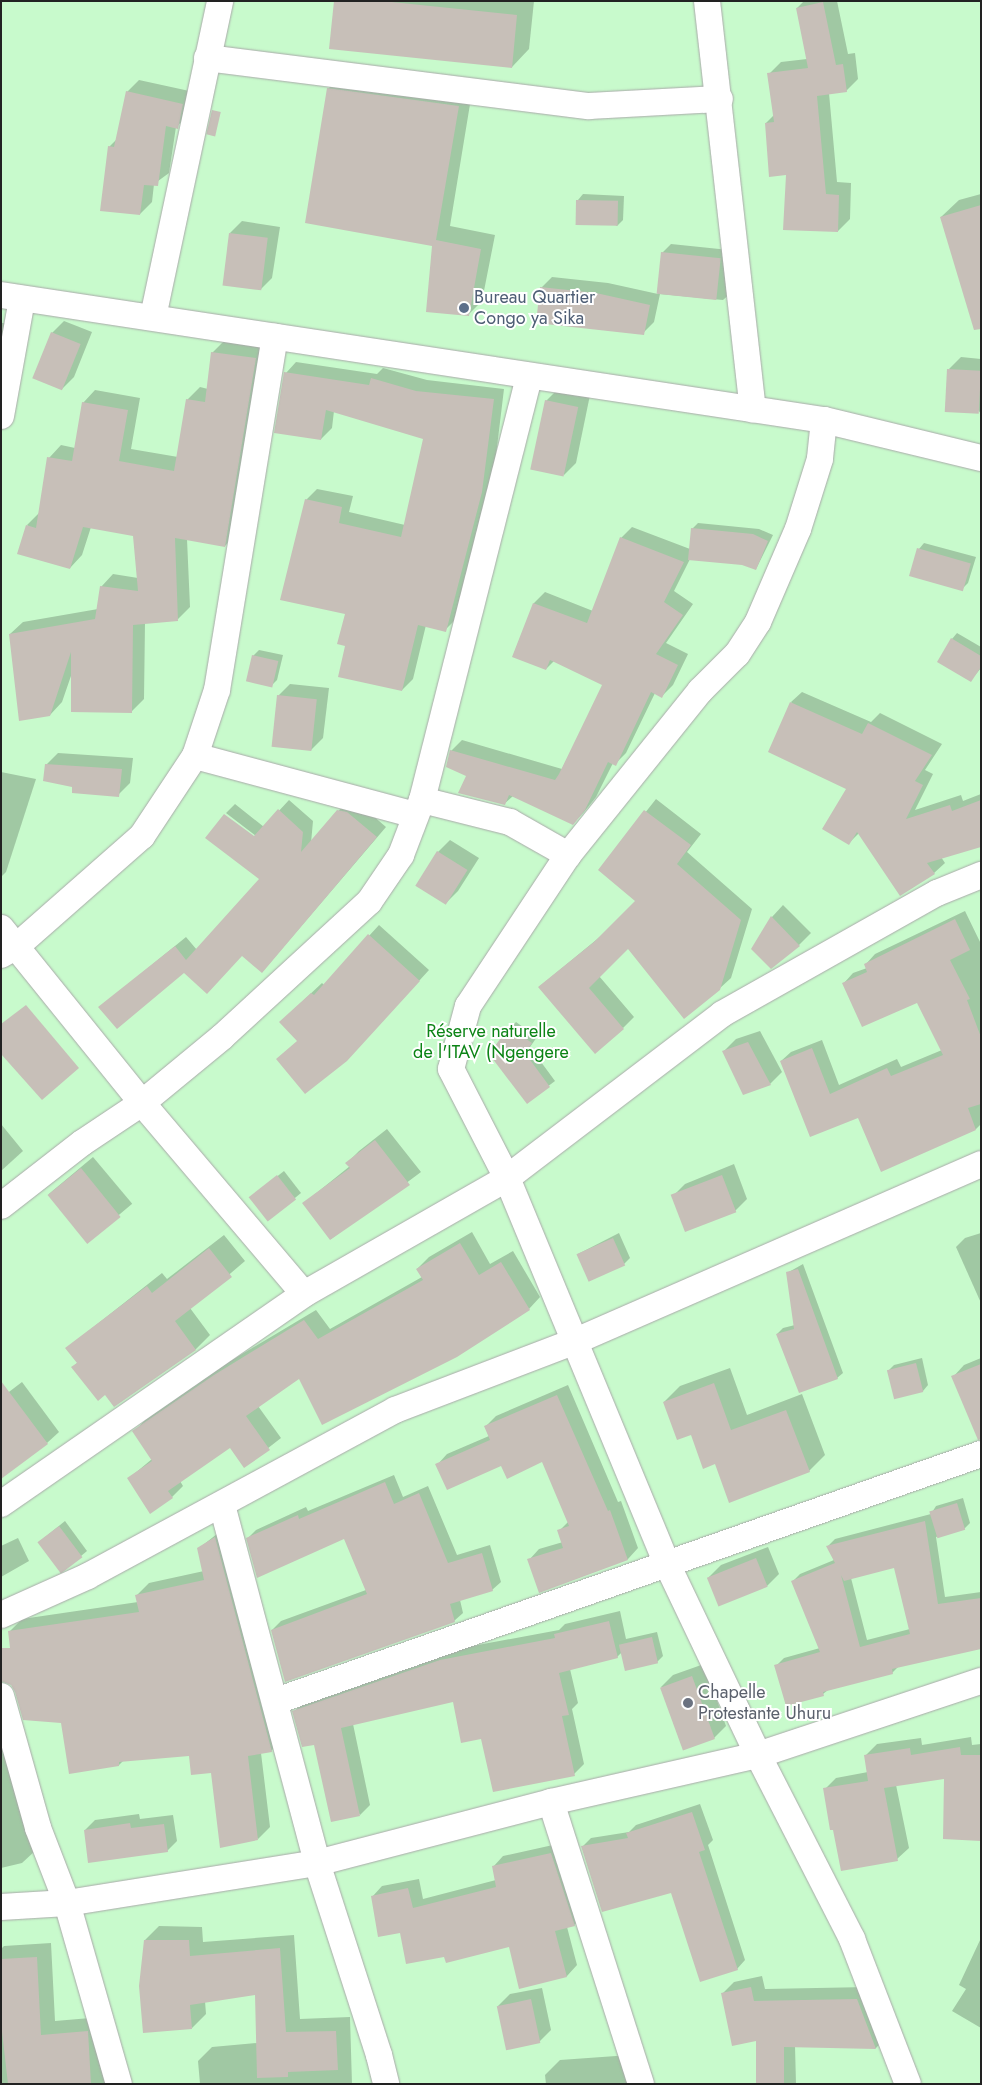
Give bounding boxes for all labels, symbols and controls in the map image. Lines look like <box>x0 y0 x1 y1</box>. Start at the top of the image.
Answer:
place label: Bureau Quartier Congo ya Sika <box>474 287 595 330</box>
marker: Bureau Quartier Congo ya Sika <box>458 302 470 314</box>
park label: Réserve naturelle de l'ITAV (Ngengere <box>413 1021 569 1064</box>
place label: Chapelle Protestante Uhuru <box>698 1682 831 1725</box>
marker: Chapelle Protestante Uhuru <box>682 1697 694 1709</box>

